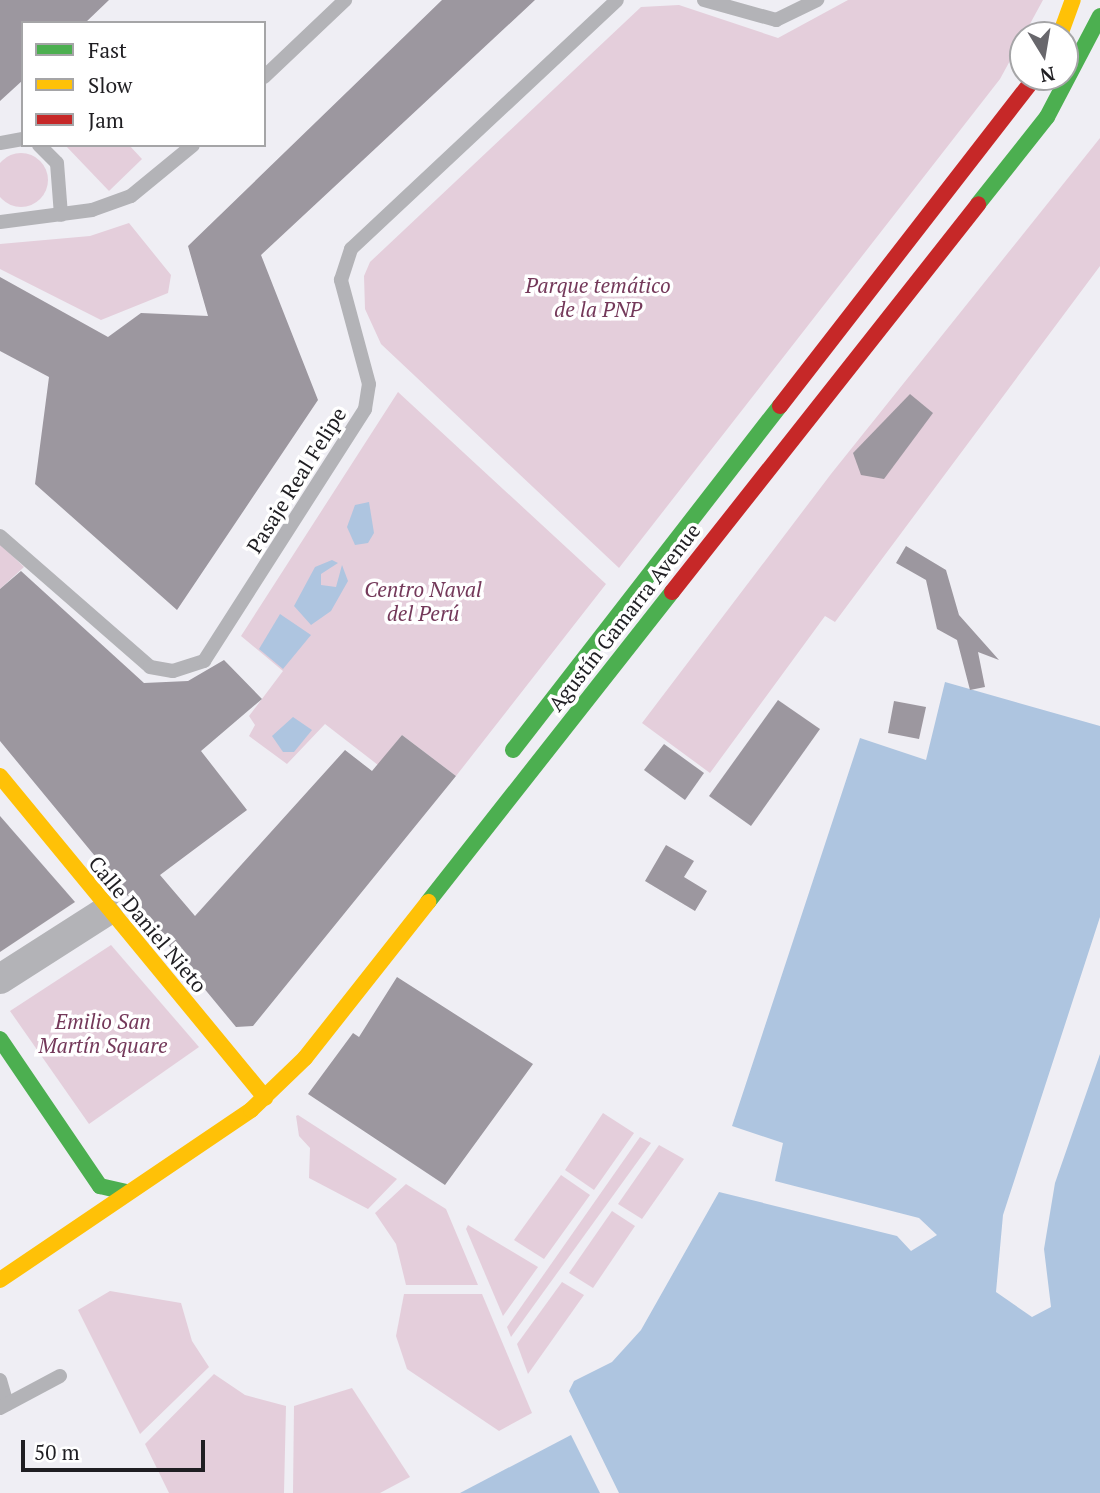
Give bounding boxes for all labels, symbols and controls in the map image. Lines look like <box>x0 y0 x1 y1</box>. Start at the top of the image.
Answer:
legend <box>21 21 266 147</box>
north arrow <box>1009 21 1079 91</box>
text: Fast <box>88 36 127 64</box>
text: N <box>1038 61 1057 89</box>
text: Slow <box>88 71 132 99</box>
text: Jam <box>88 106 124 134</box>
park label: Parque temático de la PNP <box>525 272 671 322</box>
street label: Pasaje Real Felipe <box>241 402 351 558</box>
street label: Agustín Gamarra Avenue <box>543 518 705 716</box>
park label: Centro Naval del Perú <box>364 576 482 626</box>
street label: Calle Daniel Nieto <box>84 851 212 997</box>
park label: Emilio San Martín Square <box>38 1008 168 1058</box>
scale bar <box>24 1426 208 1470</box>
text: 50 m <box>34 1438 80 1466</box>

